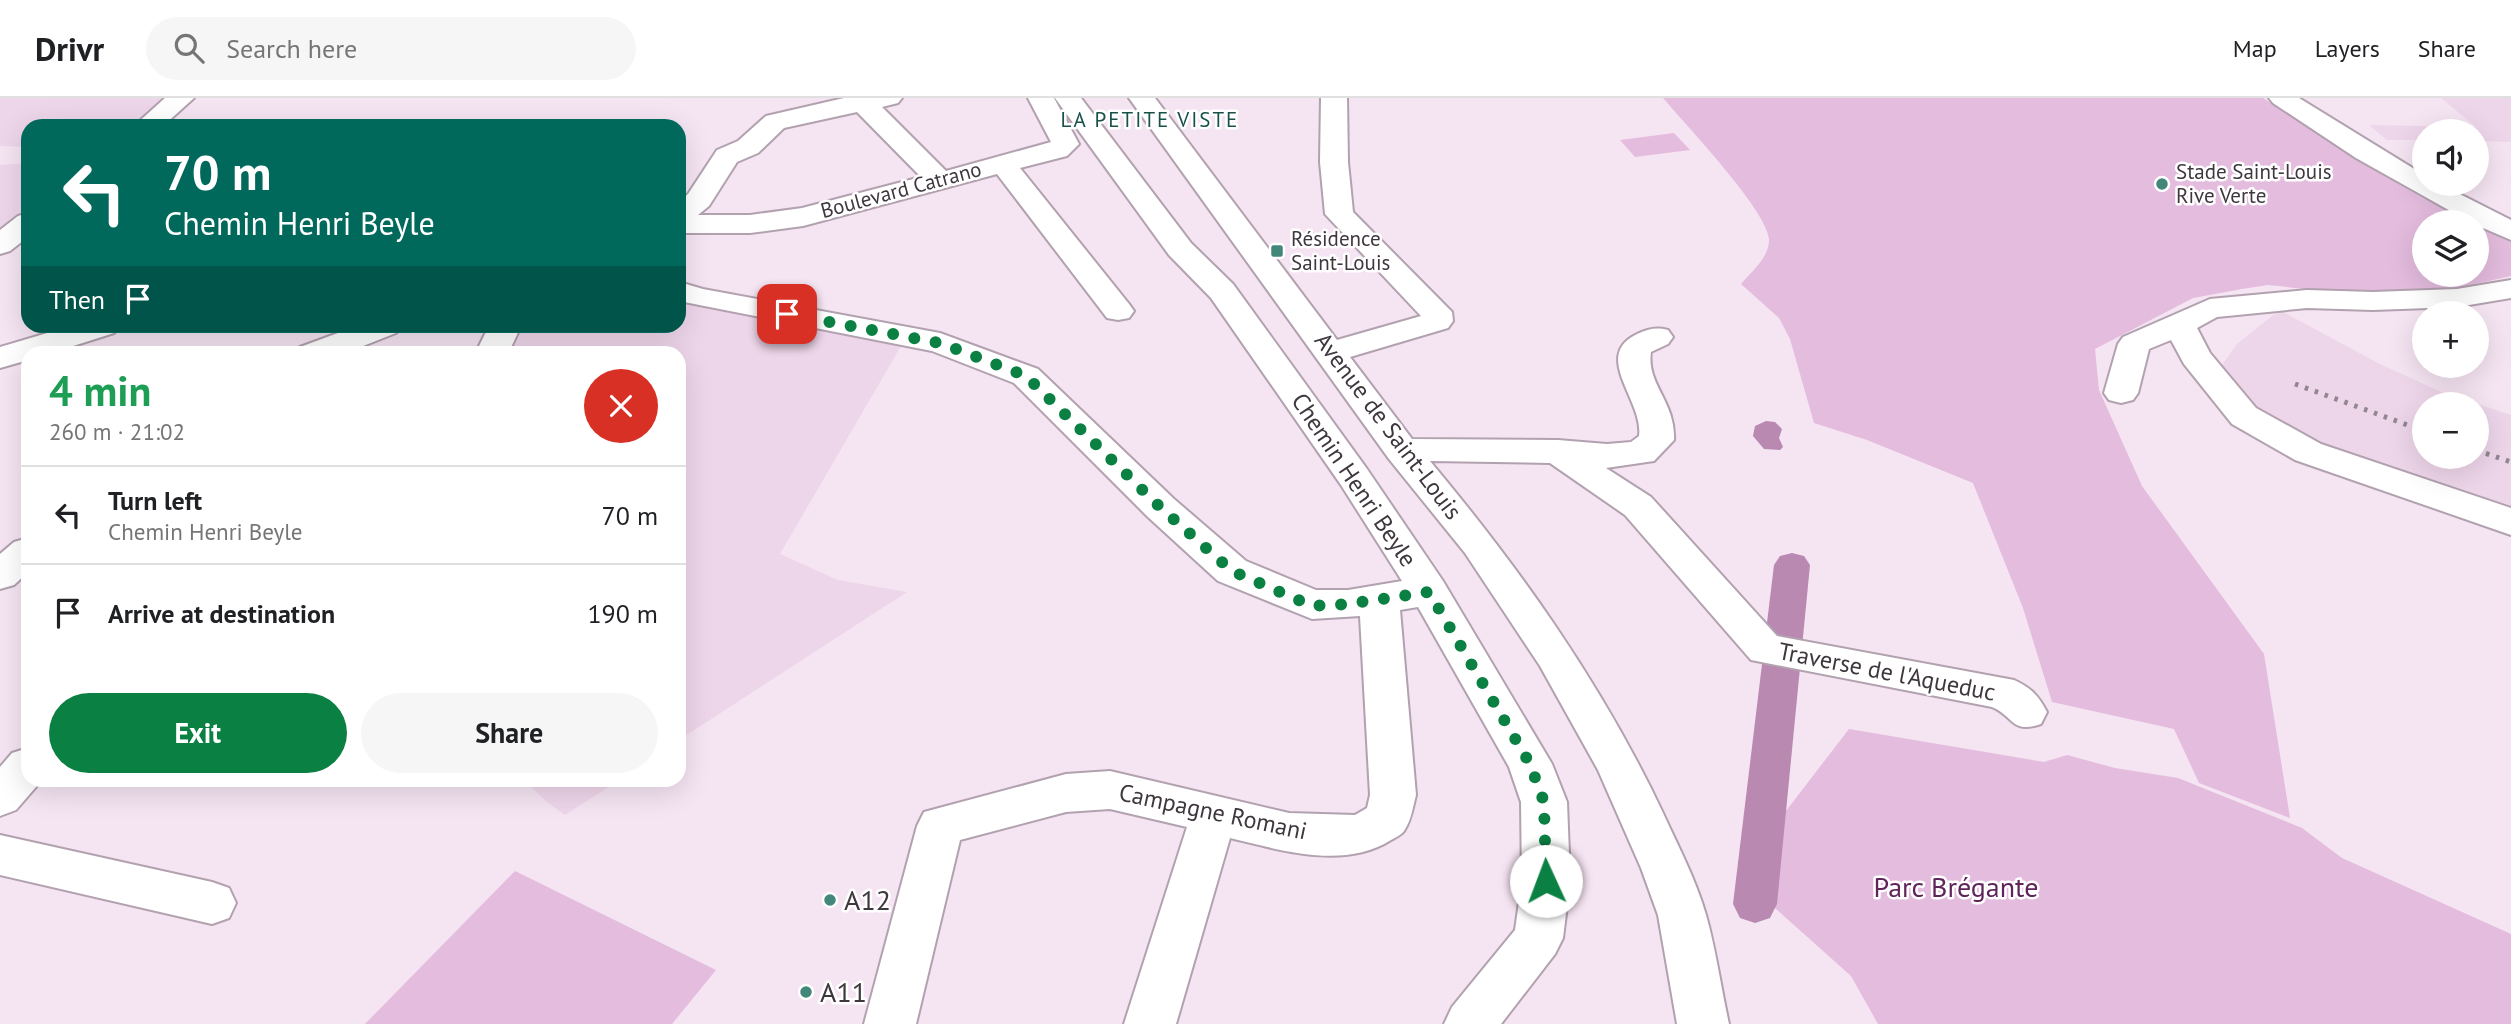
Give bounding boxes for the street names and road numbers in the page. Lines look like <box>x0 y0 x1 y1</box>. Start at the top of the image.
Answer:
street label: Boulevard Catrano <box>818 155 984 224</box>
street label: Avenue de Saint-Louis <box>1308 326 1469 525</box>
street label: Chemin Henri Beyle <box>1285 387 1424 573</box>
street label: Traverse de l'Aqueduc <box>1776 635 1998 708</box>
street label: Campagne Romani <box>1116 776 1310 847</box>

